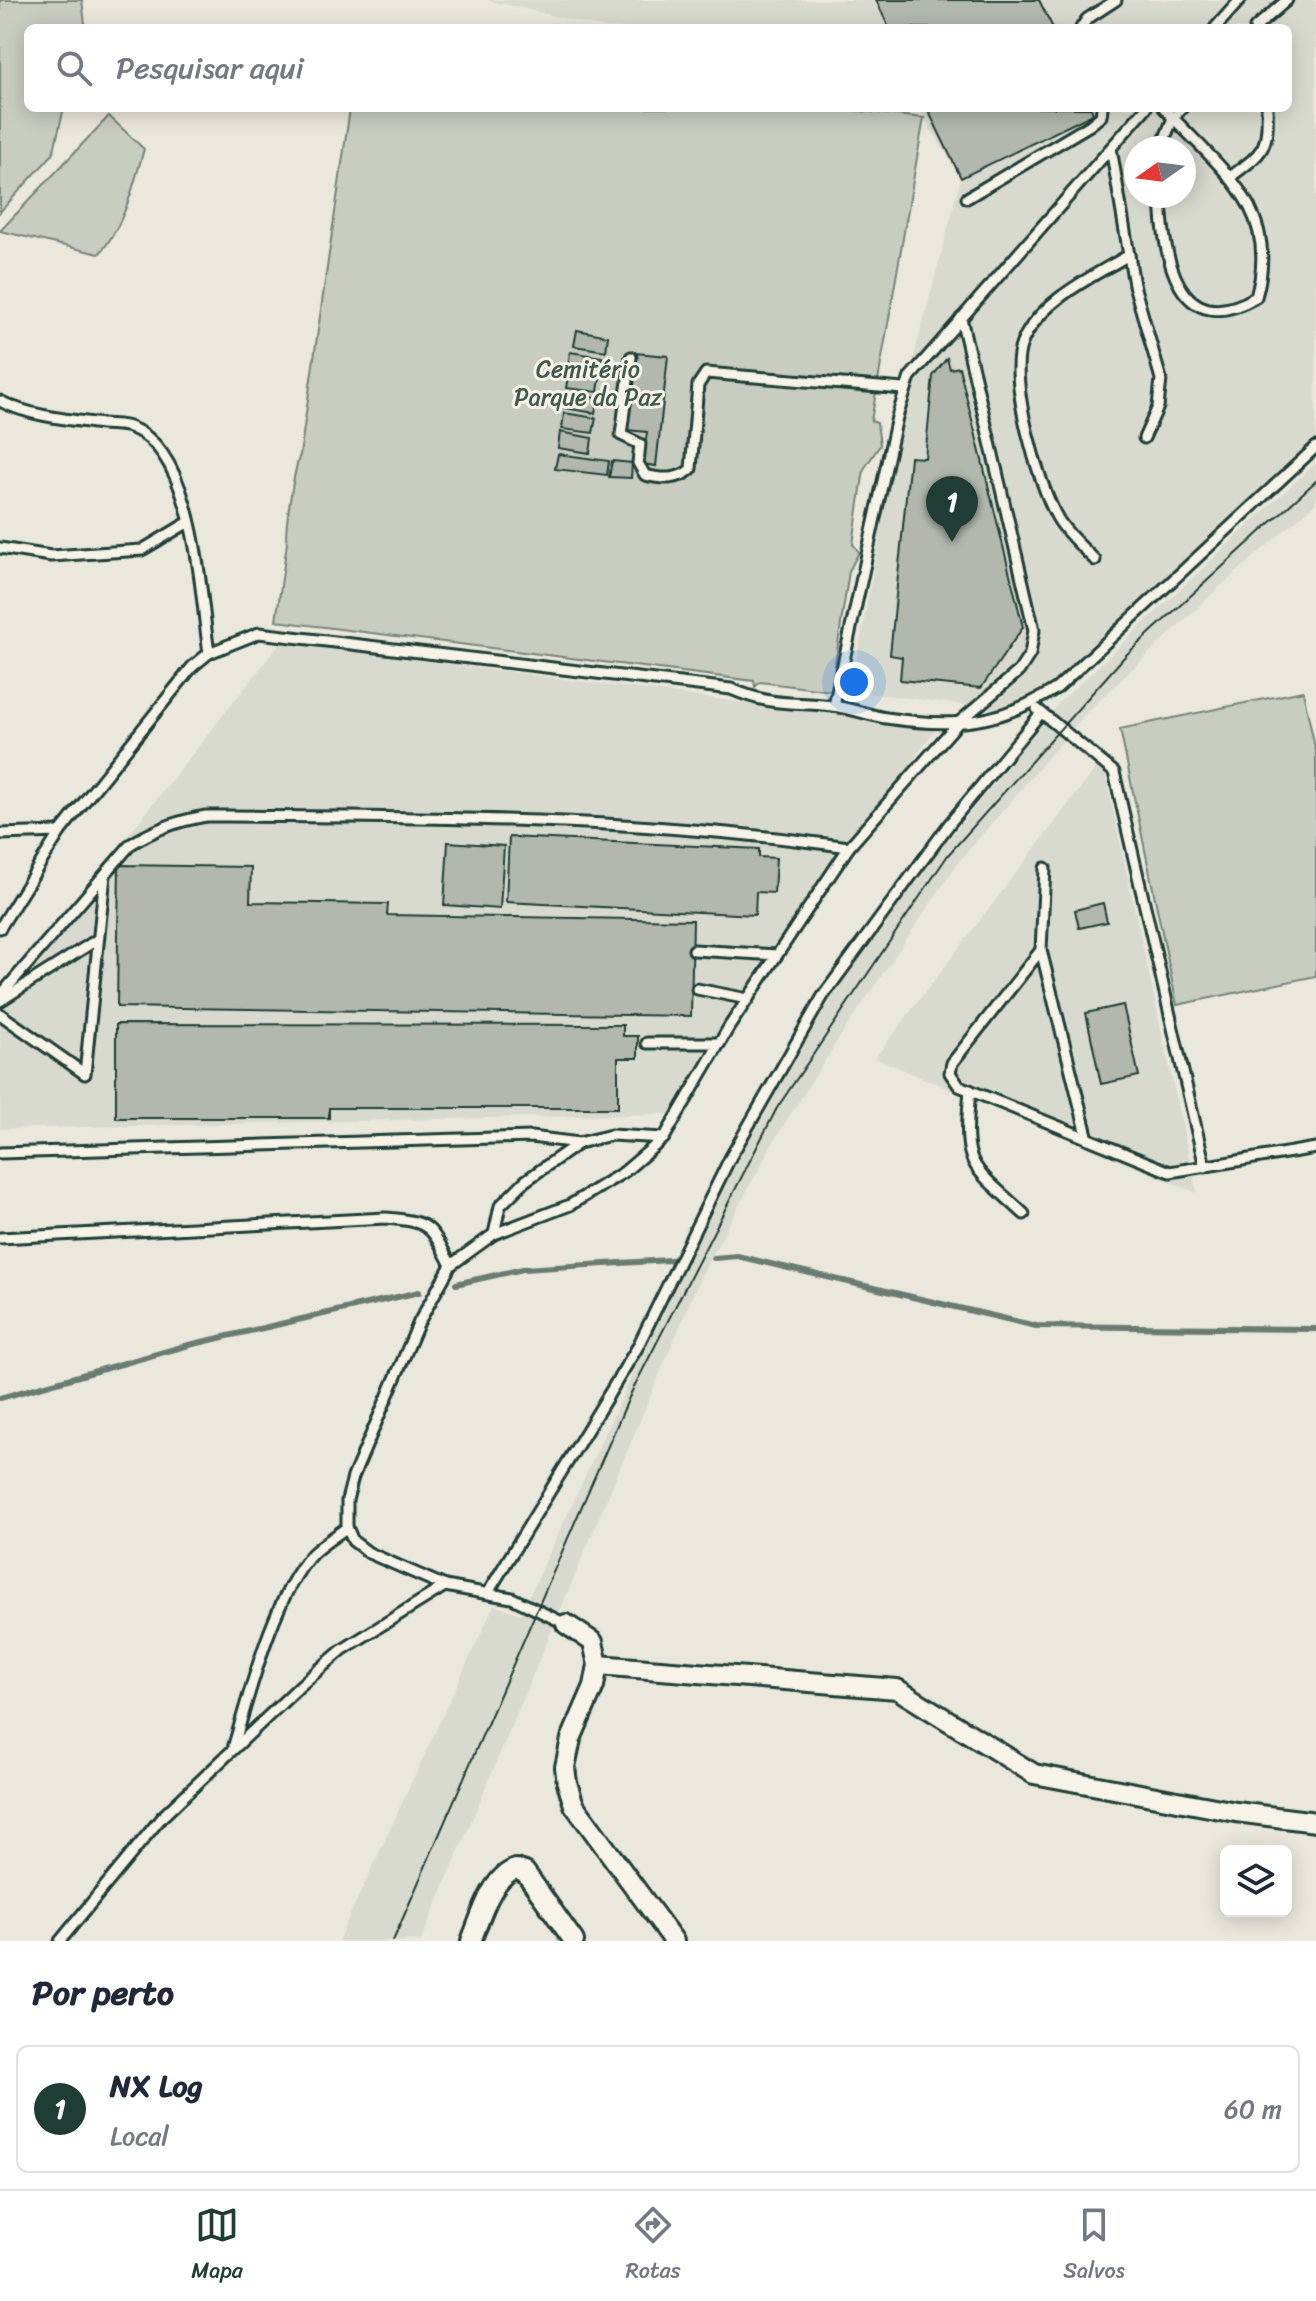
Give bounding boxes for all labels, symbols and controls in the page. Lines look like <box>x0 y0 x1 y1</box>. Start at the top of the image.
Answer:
search box <box>24 24 1292 112</box>
text: Pesquisar aqui <box>116 41 304 95</box>
icon: search <box>52 46 96 90</box>
north arrow <box>1124 136 1196 208</box>
park label: Cemitério Parque da Paz <box>514 348 662 418</box>
pin: 1 <box>926 476 978 542</box>
your location <box>834 662 874 702</box>
map controls <box>1220 1845 1292 1917</box>
button: layers <box>1220 1845 1292 1917</box>
text: Por perto <box>32 1963 174 2023</box>
text: NX Log <box>110 2059 203 2113</box>
text: 1 <box>54 2086 66 2132</box>
text: 60 m <box>1224 2086 1282 2132</box>
text: Local <box>110 2113 169 2159</box>
tab: Mapa <box>191 2203 243 2290</box>
tab: Rotas <box>625 2203 681 2290</box>
tab: Salvos <box>1063 2203 1125 2290</box>

